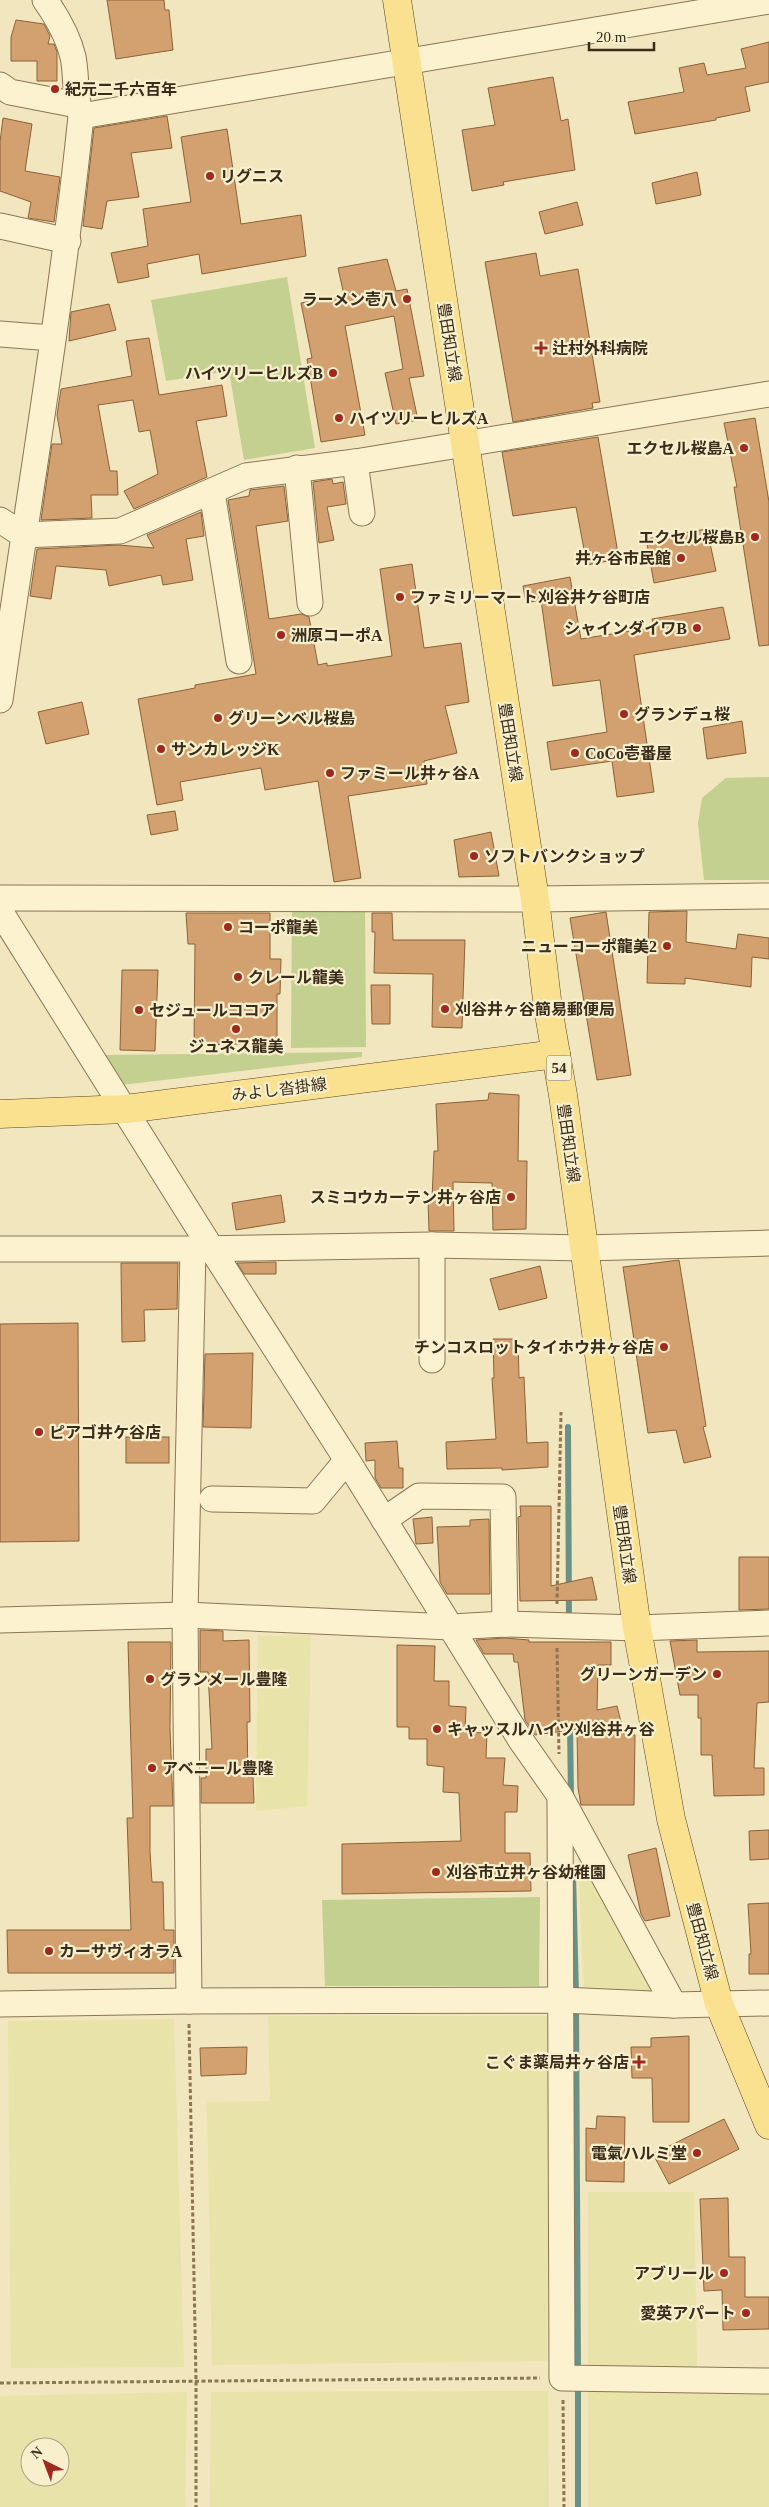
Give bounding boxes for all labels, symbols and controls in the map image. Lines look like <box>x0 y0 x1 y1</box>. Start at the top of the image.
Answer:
scale bar <box>589 20 654 52</box>
text: 20 m <box>596 29 627 45</box>
place label: 紀元二千六百年 <box>65 81 177 98</box>
marker: 紀元二千六百年 <box>49 83 61 95</box>
place label: リグニス <box>220 167 284 185</box>
marker: リグニス <box>204 170 216 182</box>
place label: ラーメン壱八 <box>302 291 397 308</box>
marker: ラーメン壱八 <box>401 293 413 305</box>
street label: 豊田知立線 <box>435 301 464 383</box>
place label: 辻村外科病院 <box>552 339 648 357</box>
marker: 辻村外科病院 <box>534 341 548 355</box>
place label: ハイツリーヒルズB <box>185 365 323 382</box>
marker: ハイツリーヒルズB <box>327 367 339 379</box>
place label: ハイツリーヒルズA <box>349 410 489 427</box>
marker: ハイツリーヒルズA <box>333 412 345 424</box>
place label: エクセル桜島A <box>626 440 734 457</box>
marker: エクセル桜島A <box>738 442 750 454</box>
place label: エクセル桜島B <box>638 529 745 546</box>
marker: エクセル桜島B <box>749 531 761 543</box>
place label: 井ヶ谷市民館 <box>575 549 671 567</box>
marker: 井ヶ谷市民館 <box>675 552 687 564</box>
place label: ファミリーマート刈谷井ケ谷町店 <box>410 588 650 606</box>
marker: ファミリーマート刈谷井ケ谷町店 <box>394 591 406 603</box>
place label: シャインダイワB <box>564 620 687 637</box>
marker: シャインダイワB <box>691 622 703 634</box>
place label: 洲原コーポA <box>291 627 383 644</box>
marker: 洲原コーポA <box>275 629 287 641</box>
street label: 豊田知立線 <box>496 701 525 783</box>
place label: グランデュ桜 <box>634 705 730 723</box>
marker: グランデュ桜 <box>618 708 630 720</box>
place label: グリーンベル桜島 <box>228 709 355 727</box>
marker: グリーンベル桜島 <box>212 712 224 724</box>
place label: サンカレッジK <box>171 741 280 758</box>
marker: サンカレッジK <box>155 743 167 755</box>
place label: CoCo壱番屋 <box>585 745 672 762</box>
marker: CoCo壱番屋 <box>569 747 581 759</box>
place label: ファミール井ヶ谷A <box>340 764 480 782</box>
marker: ファミール井ヶ谷A <box>324 767 336 779</box>
place label: ソフトバンクショップ <box>484 848 645 865</box>
marker: ソフトバンクショップ <box>468 850 480 862</box>
place label: コーポ龍美 <box>238 919 318 936</box>
marker: コーポ龍美 <box>222 921 234 933</box>
place label: ニューコーポ龍美2 <box>521 938 657 955</box>
marker: ニューコーポ龍美2 <box>661 940 673 952</box>
place label: クレール龍美 <box>248 969 344 986</box>
marker: クレール龍美 <box>232 971 244 983</box>
place label: 刈谷井ヶ谷簡易郵便局 <box>455 1000 615 1018</box>
place label: セジュールココア <box>149 1002 276 1019</box>
marker: 刈谷井ヶ谷簡易郵便局 <box>439 1003 451 1015</box>
marker: セジュールココア <box>133 1004 145 1016</box>
marker: ジュネス龍美 <box>230 1023 242 1035</box>
place label: ジュネス龍美 <box>189 1038 283 1055</box>
road number: 54 <box>546 1056 572 1080</box>
street label: みよし沓掛線 <box>230 1075 328 1104</box>
street label: 豊田知立線 <box>555 1102 582 1184</box>
place label: スミコウカーテン井ヶ谷店 <box>310 1188 501 1206</box>
marker: スミコウカーテン井ヶ谷店 <box>505 1191 517 1203</box>
place label: チンコスロットタイホウ井ヶ谷店 <box>414 1338 654 1356</box>
marker: チンコスロットタイホウ井ヶ谷店 <box>658 1341 670 1353</box>
place label: ピアゴ井ケ谷店 <box>49 1423 161 1441</box>
marker: ピアゴ井ケ谷店 <box>33 1426 45 1438</box>
street label: 豊田知立線 <box>611 1503 638 1585</box>
place label: グリーンガーデン <box>580 1665 707 1683</box>
marker: グリーンガーデン <box>711 1668 723 1680</box>
place label: グランメール豊隆 <box>160 1670 288 1688</box>
marker: グランメール豊隆 <box>144 1673 156 1685</box>
place label: キャッスルハイツ刈谷井ヶ谷 <box>447 1720 655 1738</box>
marker: キャッスルハイツ刈谷井ヶ谷 <box>431 1723 443 1735</box>
place label: アベニール豊隆 <box>162 1760 274 1777</box>
marker: アベニール豊隆 <box>146 1762 158 1774</box>
place label: 刈谷市立井ヶ谷幼稚園 <box>446 1863 606 1881</box>
marker: 刈谷市立井ヶ谷幼稚園 <box>430 1866 442 1878</box>
street label: 豊田知立線 <box>684 1900 721 1982</box>
place label: カーサヴィオラA <box>59 1943 183 1960</box>
marker: カーサヴィオラA <box>43 1945 55 1957</box>
place label: こぐま薬局井ヶ谷店 <box>485 2053 629 2071</box>
marker: こぐま薬局井ヶ谷店 <box>633 2056 645 2068</box>
place label: 電氣ハルミ堂 <box>591 2145 687 2162</box>
marker: 電氣ハルミ堂 <box>691 2147 703 2159</box>
place label: アブリール <box>634 2265 714 2282</box>
marker: アブリール <box>718 2267 730 2279</box>
place label: 愛英アパート <box>640 2305 736 2322</box>
marker: 愛英アパート <box>740 2307 752 2319</box>
north arrow <box>20 2437 70 2487</box>
text: N <box>28 2444 45 2462</box>

